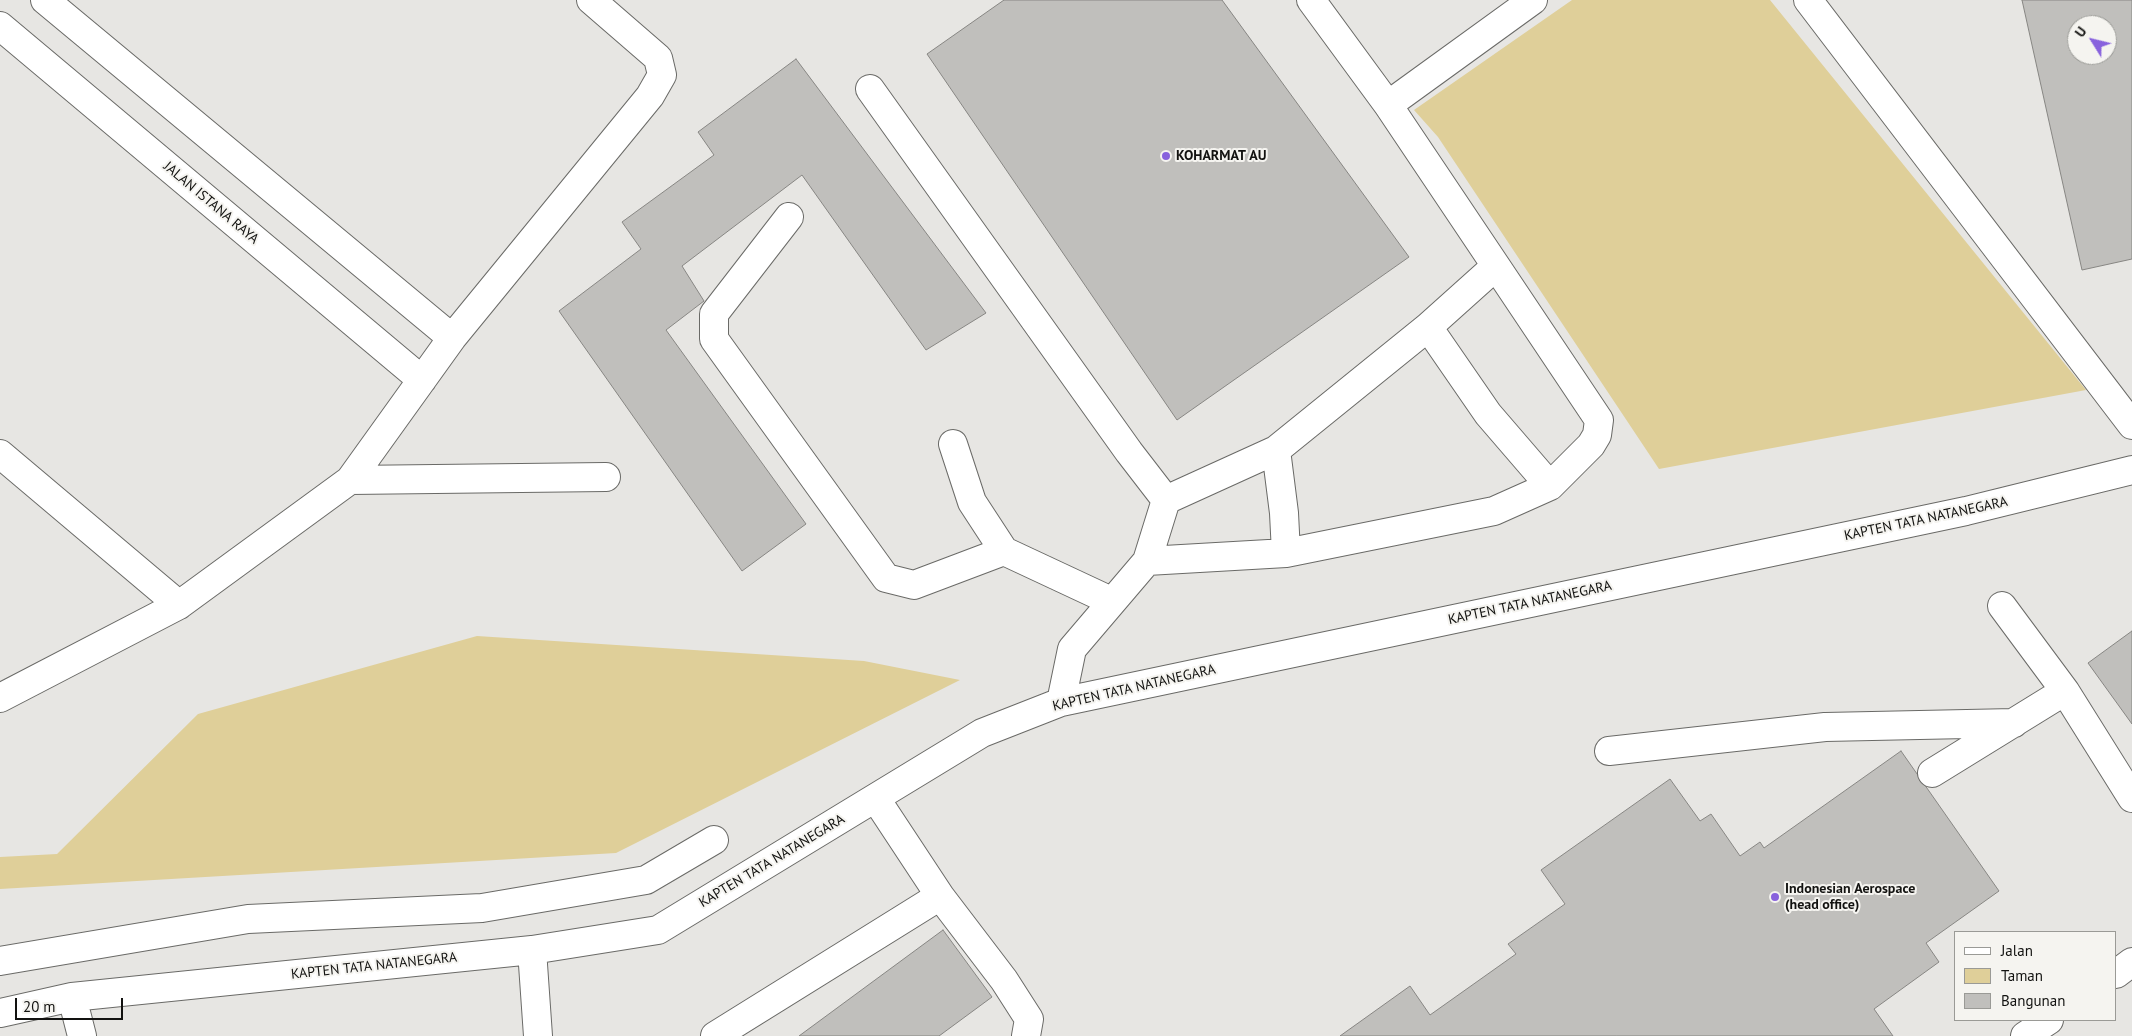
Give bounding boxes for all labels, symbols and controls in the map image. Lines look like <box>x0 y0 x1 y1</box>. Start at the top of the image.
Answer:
north arrow <box>2067 15 2117 65</box>
text: U <box>2071 23 2091 41</box>
place label: KOHARMAT AU <box>1176 148 1267 164</box>
marker: KOHARMAT AU <box>1160 150 1172 162</box>
street label: JALAN ISTANA RAYA <box>160 158 262 248</box>
street label: KAPTEN TATA NATANEGARA <box>1843 493 2009 545</box>
street label: KAPTEN TATA NATANEGARA <box>1447 577 1613 629</box>
street label: KAPTEN TATA NATANEGARA <box>1051 661 1217 715</box>
street label: KAPTEN TATA NATANEGARA <box>696 811 848 911</box>
place label: Indonesian Aerospace (head office) <box>1785 881 1915 914</box>
marker: Indonesian Aerospace (head office) <box>1769 891 1781 903</box>
legend <box>1954 931 2117 1021</box>
text: Jalan <box>2001 941 2033 960</box>
street label: KAPTEN TATA NATANEGARA <box>290 949 458 983</box>
text: Taman <box>2001 966 2043 985</box>
scale bar <box>18 988 125 1020</box>
text: Bangunan <box>2001 991 2065 1010</box>
text: 20 m <box>23 997 56 1016</box>

